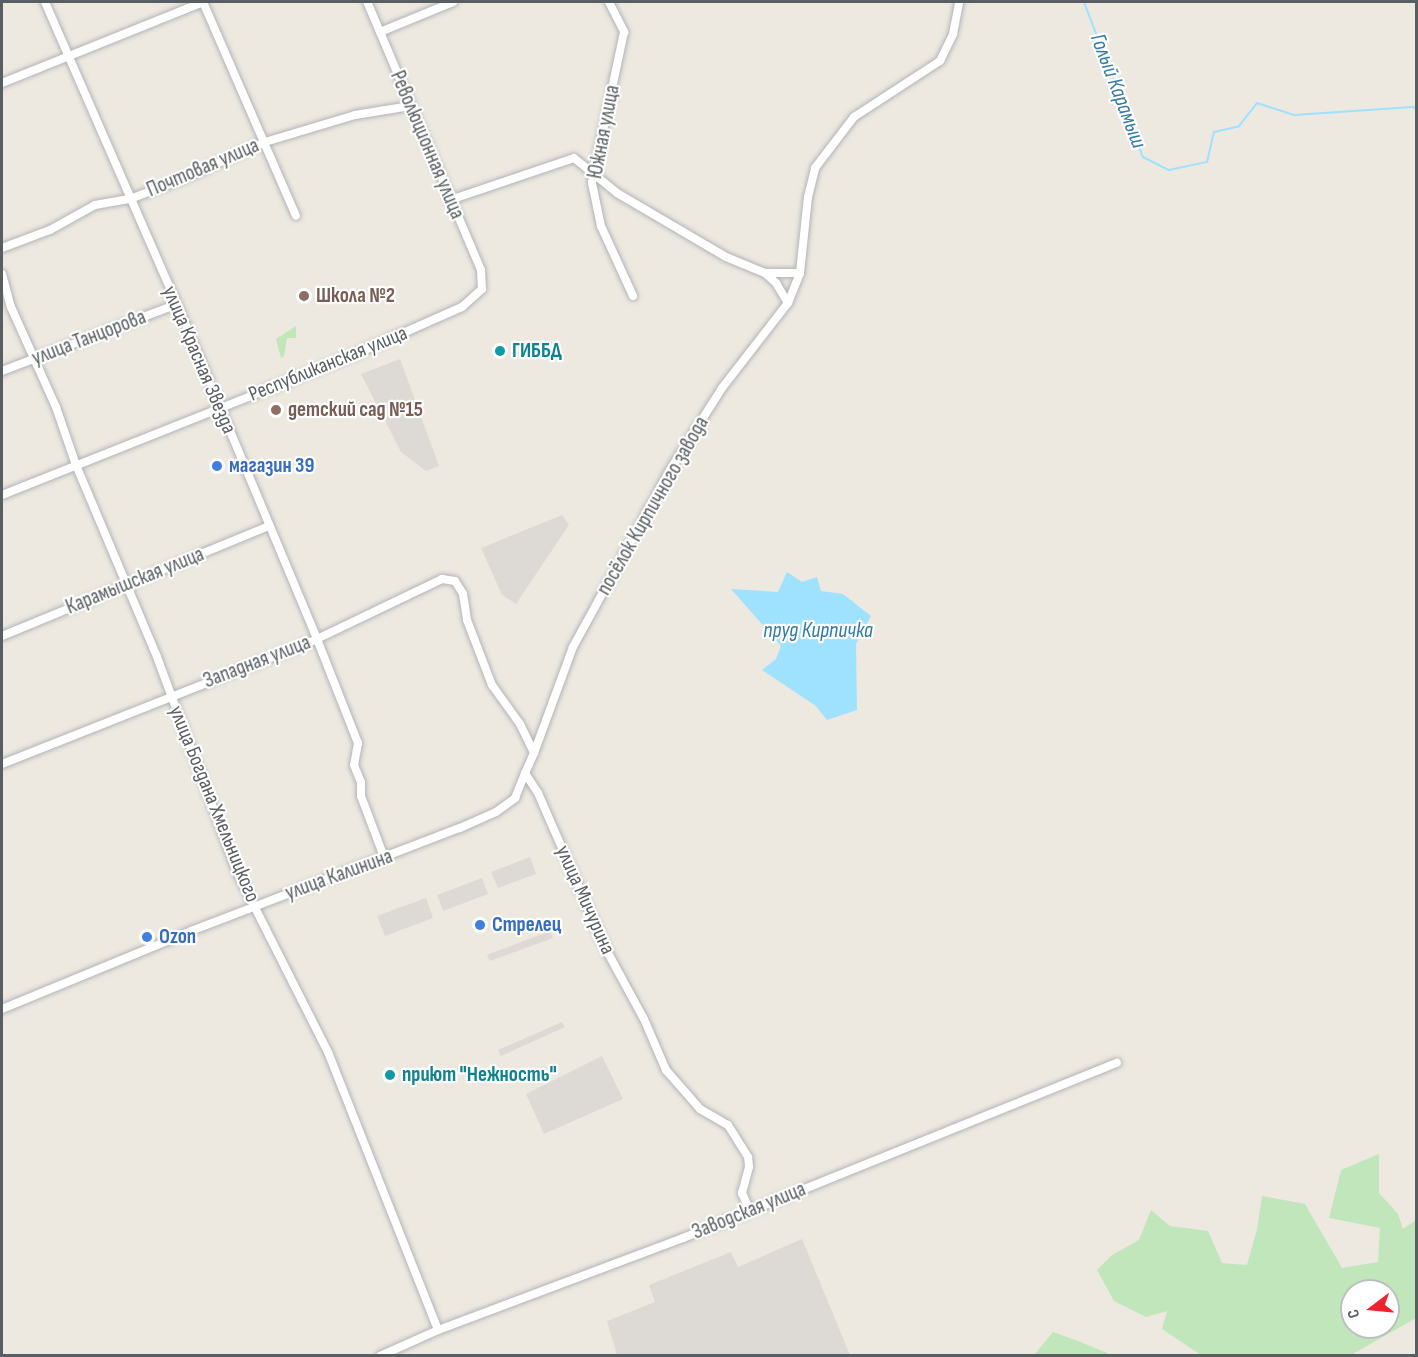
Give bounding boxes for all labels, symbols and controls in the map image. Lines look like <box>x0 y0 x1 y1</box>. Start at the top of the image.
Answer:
water label: Голый Карамыш <box>1084 30 1152 152</box>
street label: Революционная улица <box>384 67 470 223</box>
street label: Южная улица <box>583 83 625 181</box>
street label: Почтовая улица <box>143 133 263 203</box>
street label: улица Красная Звезда <box>157 282 241 438</box>
place label: Школа №2 <box>316 283 395 309</box>
marker: Школа №2 <box>297 289 311 303</box>
street label: улица Танцорова <box>28 305 150 371</box>
street label: Республиканская улица <box>245 321 411 407</box>
place label: ГИББД <box>512 338 562 364</box>
marker: ГИББД <box>493 344 507 358</box>
place label: детский сад №15 <box>288 397 423 423</box>
marker: детский сад №15 <box>269 403 283 417</box>
street label: посёлок Кирпичного завода <box>592 412 714 600</box>
place label: магазин 39 <box>229 453 314 479</box>
marker: магазин 39 <box>210 459 224 473</box>
street label: Карамышская улица <box>62 542 208 620</box>
water label: пруд Кирпичка <box>763 618 873 644</box>
street label: Западная улица <box>200 630 314 694</box>
street label: улица Богдана Хмельницкого <box>163 702 265 906</box>
street label: улица Мичурина <box>550 842 620 958</box>
street label: улица Калинина <box>282 844 396 906</box>
place label: Стрелец <box>492 912 561 938</box>
marker: Стрелец <box>473 918 487 932</box>
place label: Ozon <box>159 924 196 950</box>
marker: Ozon <box>140 930 154 944</box>
place label: приют "Нежность" <box>402 1062 557 1088</box>
marker: приют "Нежность" <box>383 1068 397 1082</box>
street label: Заводская улица <box>688 1177 810 1245</box>
north arrow <box>1340 1279 1400 1339</box>
text: С <box>1344 1307 1364 1320</box>

